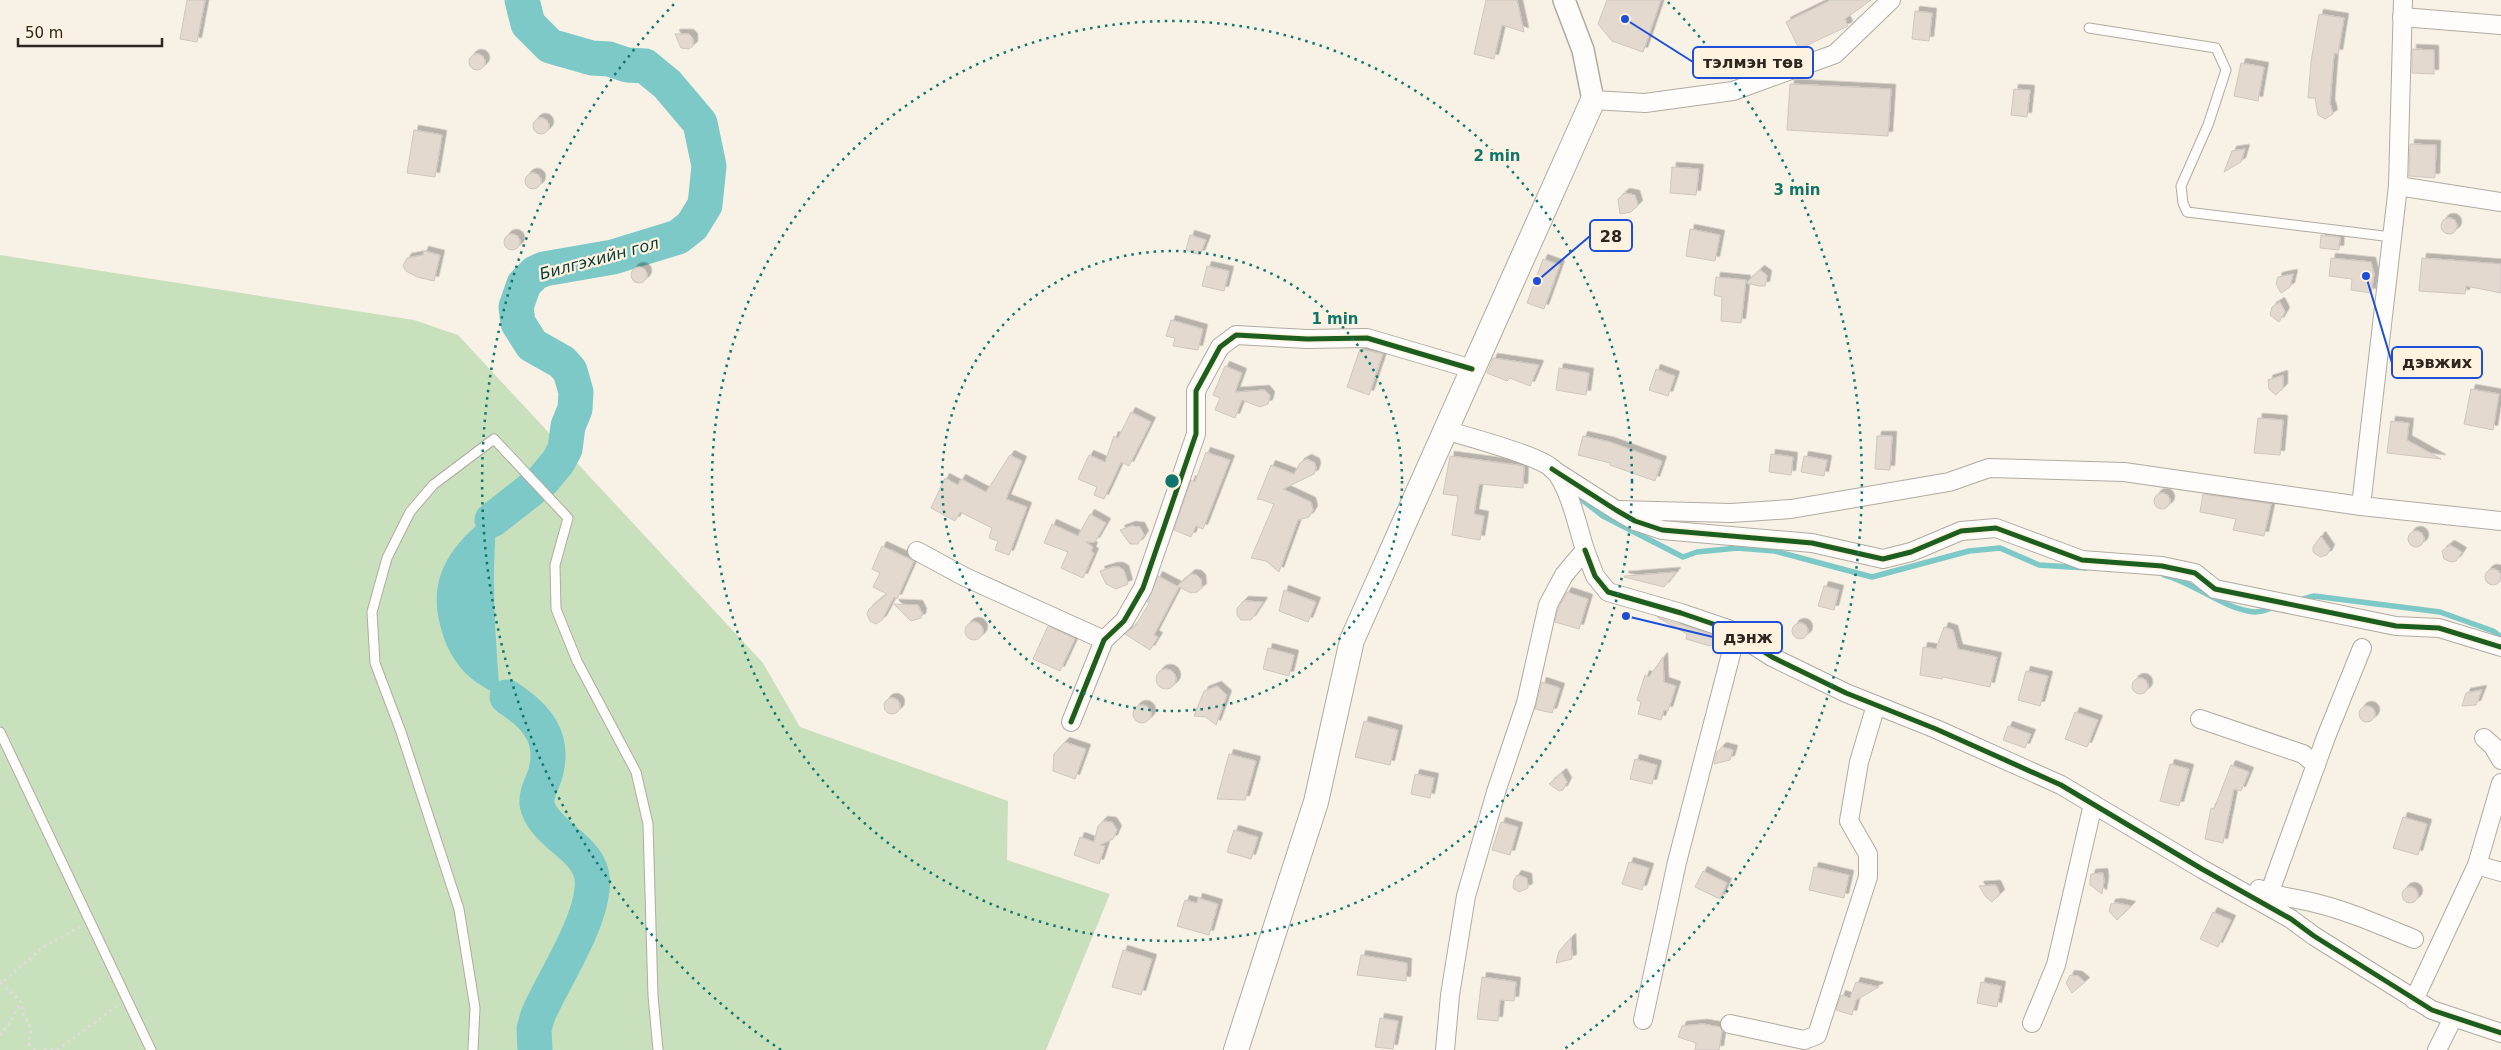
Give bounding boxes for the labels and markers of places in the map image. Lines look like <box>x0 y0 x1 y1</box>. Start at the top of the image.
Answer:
callout: тэлмэн төв <box>1693 47 1813 78</box>
callout: 28 <box>1590 220 1632 251</box>
callout: дэвжих <box>2392 347 2482 378</box>
centre of rings <box>1163 472 1181 490</box>
callout: дэнж <box>1713 622 1782 653</box>

